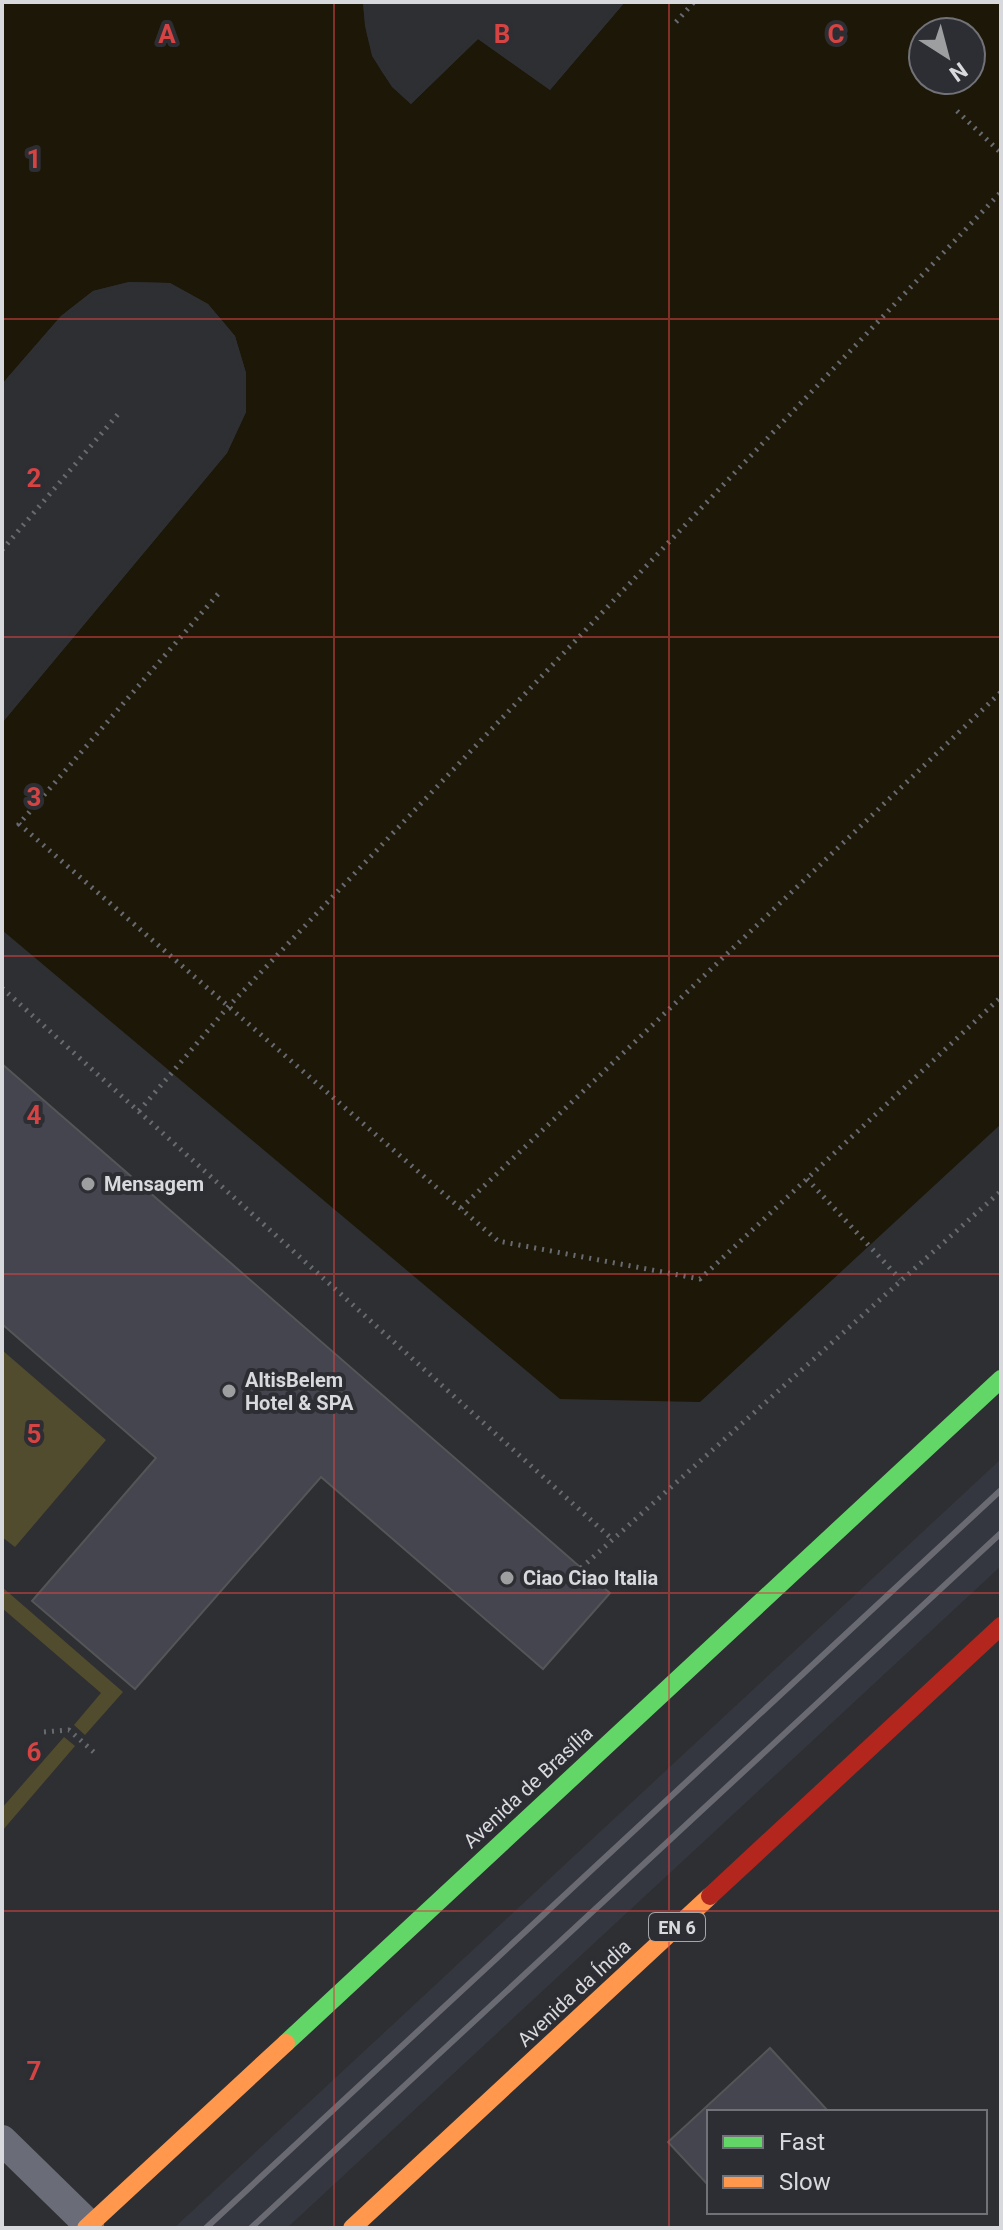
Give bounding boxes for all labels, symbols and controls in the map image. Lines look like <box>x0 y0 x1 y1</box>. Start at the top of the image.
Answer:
north arrow <box>907 16 987 96</box>
text: A <box>158 19 176 49</box>
text: B <box>494 19 510 49</box>
text: C <box>827 19 845 49</box>
text: N <box>945 57 972 86</box>
text: 1 <box>27 144 41 174</box>
text: 2 <box>27 463 41 493</box>
text: 3 <box>27 782 41 812</box>
text: 4 <box>27 1100 42 1130</box>
place label: Mensagem <box>104 1172 204 1196</box>
marker: Mensagem <box>79 1175 97 1193</box>
place label: AltisBelem Hotel & SPA <box>245 1368 354 1415</box>
marker: AltisBelem Hotel & SPA <box>220 1382 238 1400</box>
text: 5 <box>27 1419 41 1449</box>
place label: Ciao Ciao Italia <box>523 1566 659 1590</box>
marker: Ciao Ciao Italia <box>498 1569 516 1587</box>
street label: Avenida de Brasília <box>458 1721 598 1853</box>
text: 6 <box>27 1737 42 1767</box>
road number: EN 6 <box>649 1913 705 1941</box>
street label: Avenida da Índia <box>512 1934 636 2052</box>
text: 7 <box>27 2056 41 2086</box>
legend <box>707 2110 987 2214</box>
text: Fast <box>779 2128 825 2156</box>
text: Slow <box>779 2168 831 2196</box>

